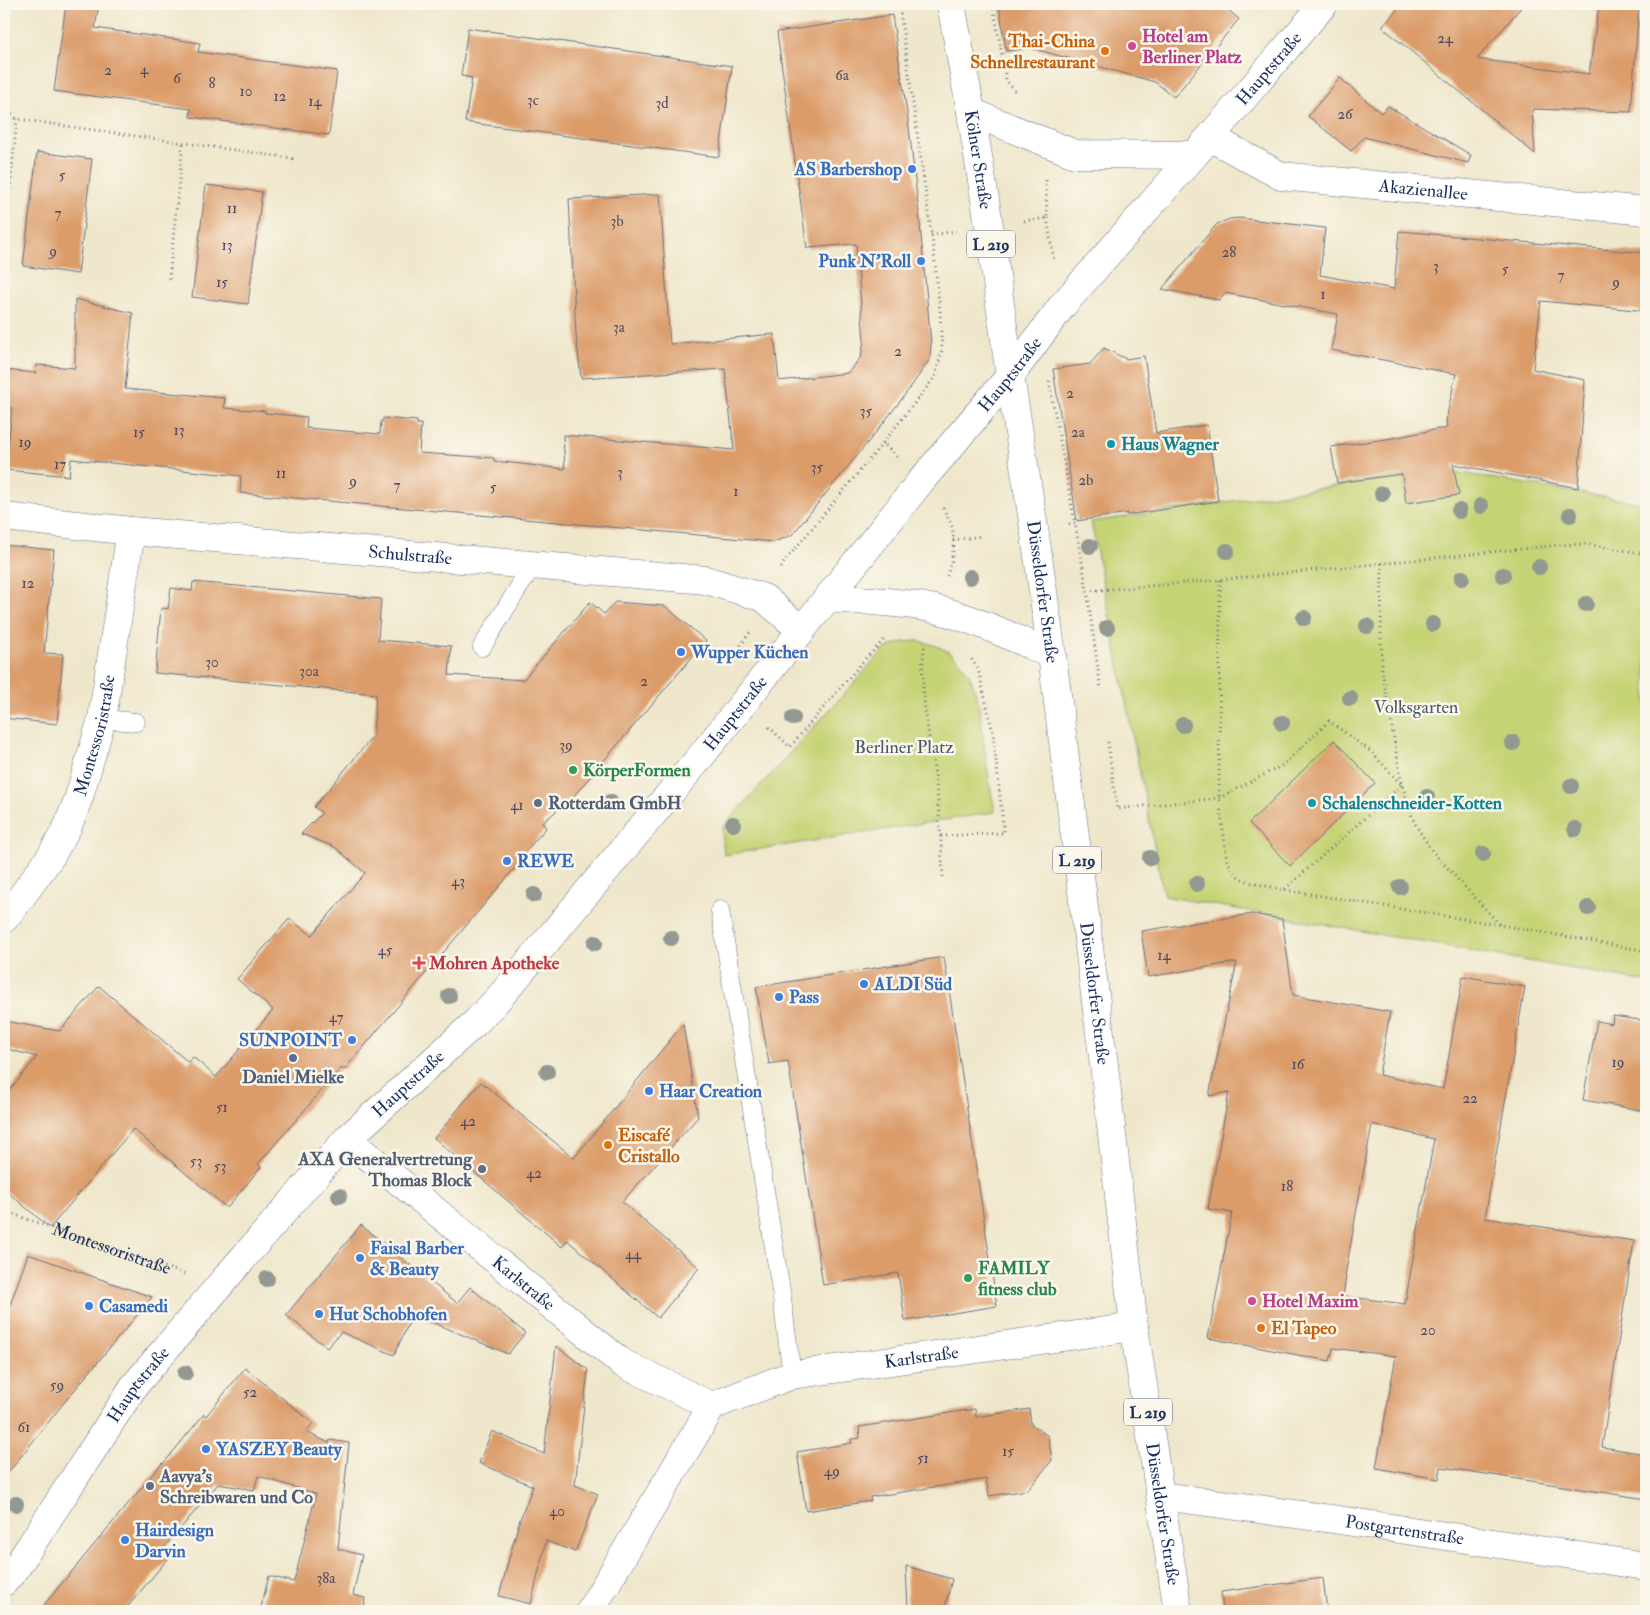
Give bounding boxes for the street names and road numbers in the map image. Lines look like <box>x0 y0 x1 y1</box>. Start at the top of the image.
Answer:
street label: Hauptstraße <box>1231 27 1307 110</box>
street label: Kölner Straße <box>959 108 997 211</box>
street label: Akazienallee <box>1377 174 1469 206</box>
road number: L 219 <box>967 230 1015 258</box>
street label: Hauptstraße <box>973 332 1047 417</box>
street label: Düsseldorfer Straße <box>1021 519 1064 665</box>
street label: Schulstraße <box>367 540 453 570</box>
street label: Hauptstraße <box>699 671 773 756</box>
street label: Montessoristraße <box>69 673 121 799</box>
road number: L 219 <box>1053 846 1101 874</box>
street label: Düsseldorfer Straße <box>1074 921 1115 1067</box>
street label: Hauptstraße <box>367 1045 450 1123</box>
street label: Montessoristraße <box>49 1218 174 1280</box>
street label: Karlstraße <box>487 1251 560 1316</box>
street label: Karlstraße <box>883 1341 960 1374</box>
street label: Hauptstraße <box>102 1342 175 1427</box>
road number: L 219 <box>1124 1398 1172 1425</box>
street label: Düsseldorfer Straße <box>1140 1441 1185 1587</box>
street label: Postgartenstraße <box>1344 1510 1466 1551</box>

